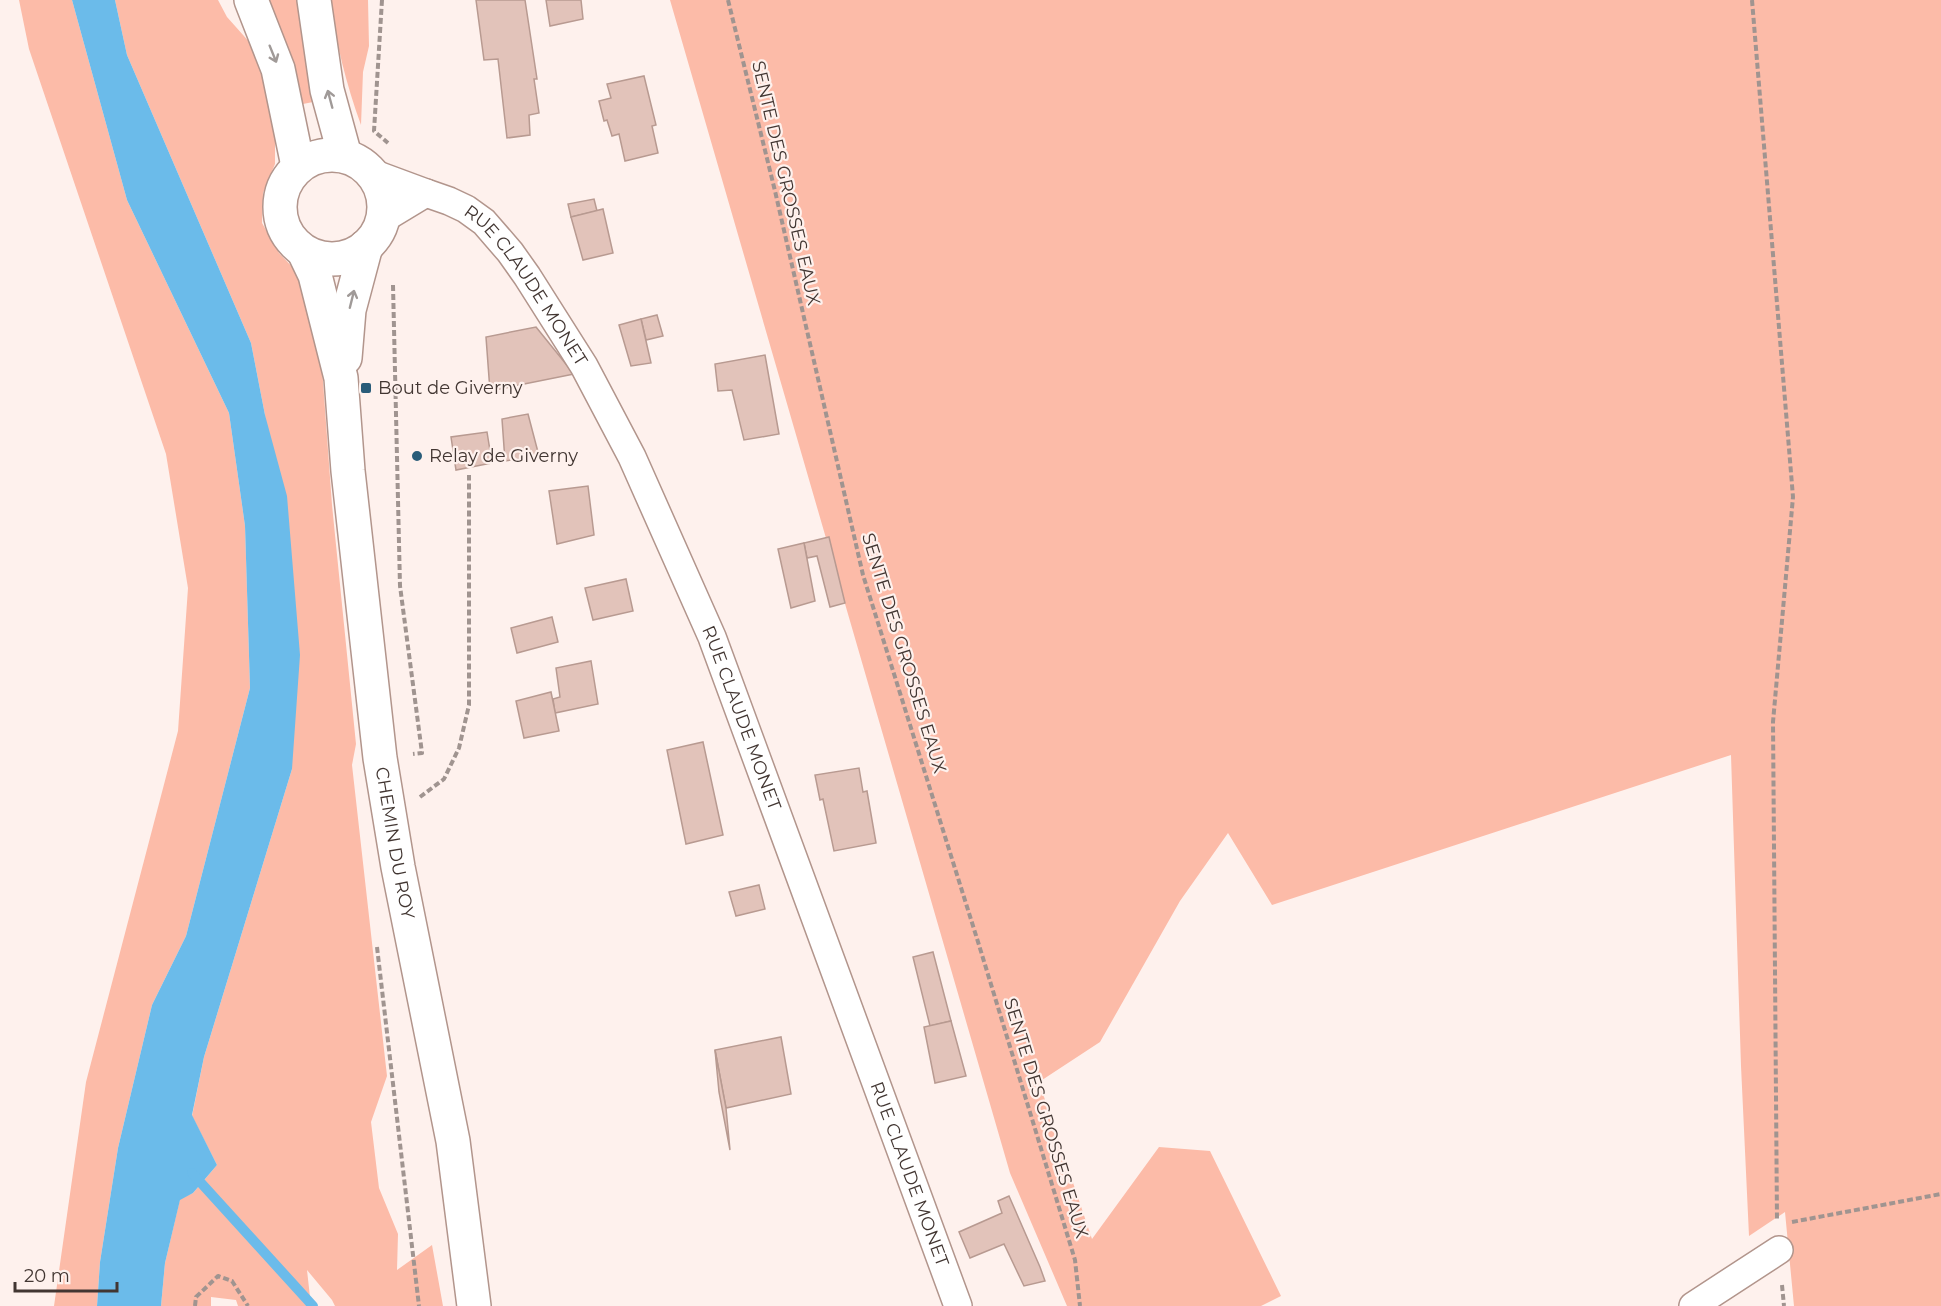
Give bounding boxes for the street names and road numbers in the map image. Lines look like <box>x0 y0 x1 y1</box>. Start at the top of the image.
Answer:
street label: SENTE DES GROSSES EAUX <box>747 59 825 308</box>
street label: RUE CLAUDE MONET <box>460 200 592 370</box>
street label: SENTE DES GROSSES EAUX <box>857 530 951 776</box>
street label: RUE CLAUDE MONET <box>697 622 786 814</box>
street label: CHEMIN DU ROY <box>371 765 419 922</box>
street label: SENTE DES GROSSES EAUX <box>999 995 1093 1241</box>
street label: RUE CLAUDE MONET <box>865 1079 954 1270</box>

